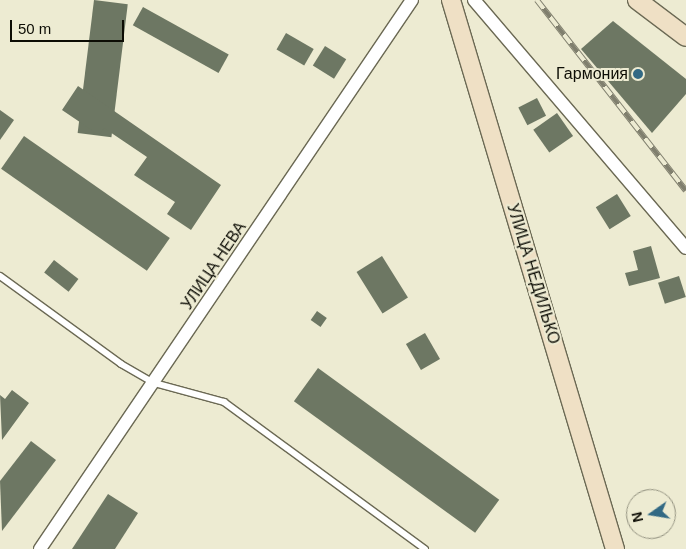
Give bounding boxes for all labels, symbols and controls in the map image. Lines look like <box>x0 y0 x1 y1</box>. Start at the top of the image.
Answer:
scale bar <box>12 10 126 42</box>
text: 50 m <box>18 20 51 37</box>
place label: Гармония <box>556 64 628 84</box>
marker: Гармония <box>632 68 644 80</box>
street label: УЛИЦА НЕДИЛЬКО <box>503 202 563 346</box>
street label: УЛИЦА НЕВА <box>178 219 250 313</box>
north arrow <box>626 489 676 539</box>
text: N <box>628 510 646 524</box>

